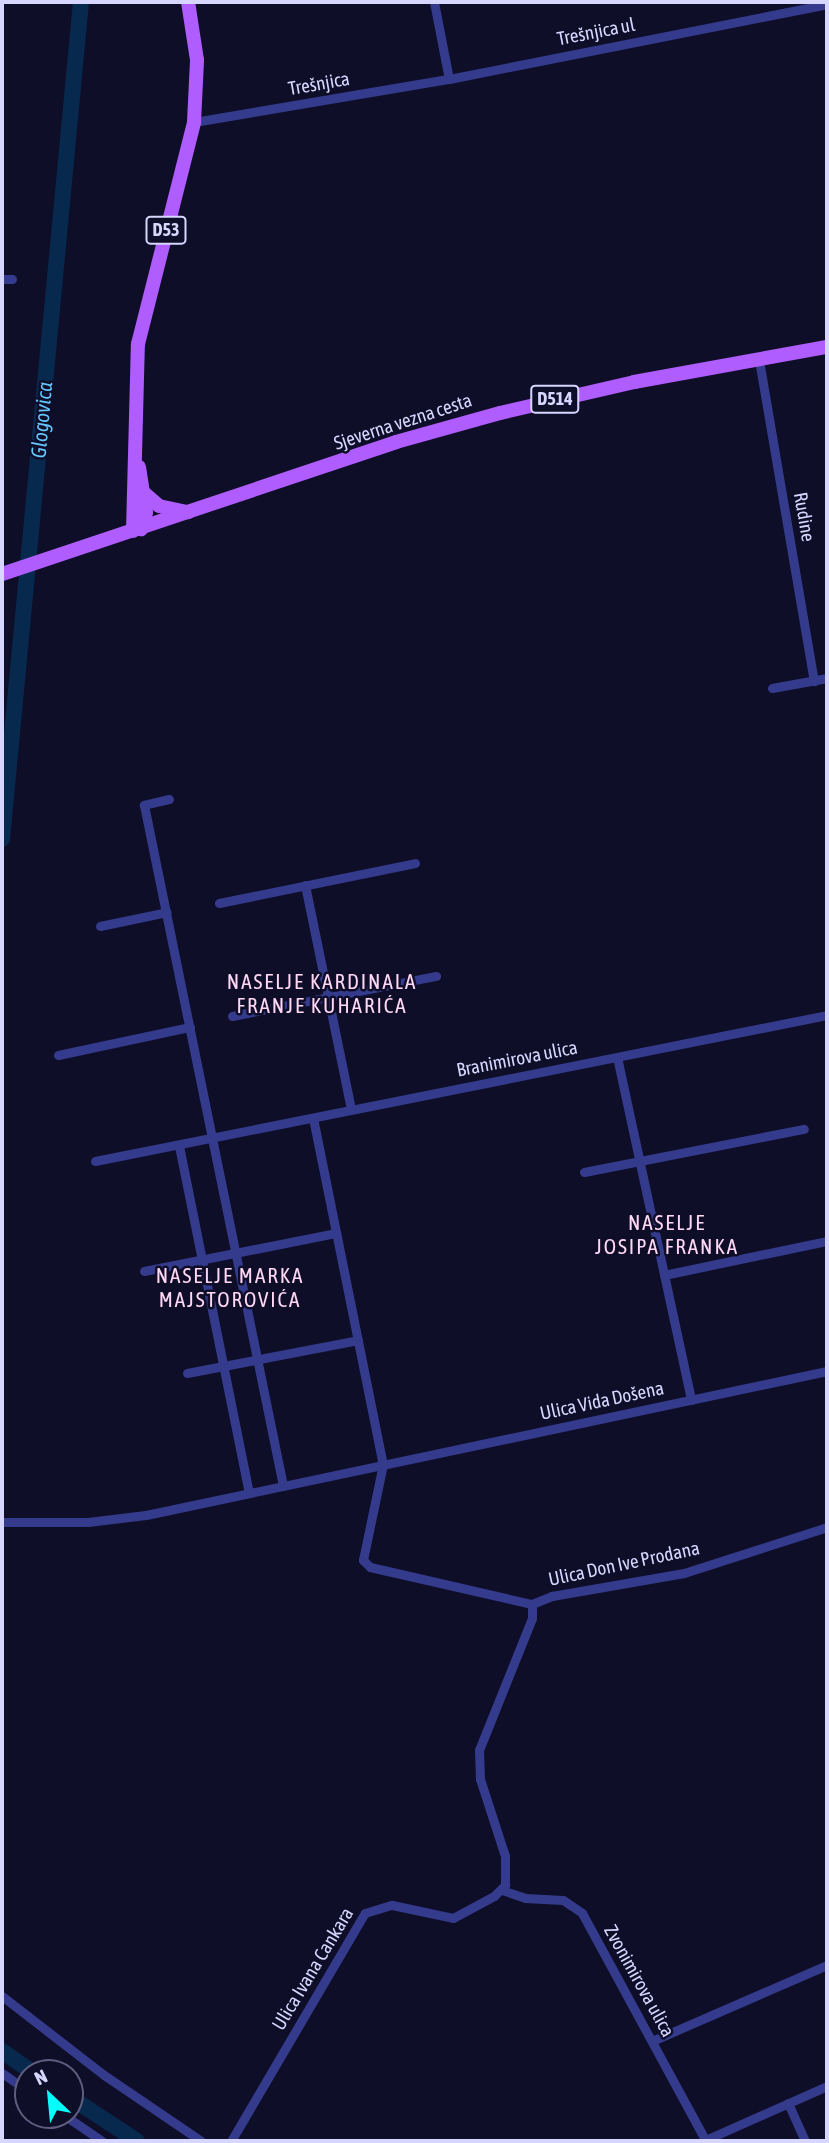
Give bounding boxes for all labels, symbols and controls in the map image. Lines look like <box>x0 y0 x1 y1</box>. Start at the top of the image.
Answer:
street label: Trešnjica ul <box>555 13 637 51</box>
street label: Trešnjica <box>287 67 351 101</box>
road number: D53 <box>145 215 187 244</box>
water label: Glogovica <box>25 381 57 459</box>
road number: D514 <box>529 384 581 414</box>
street label: Sjeverna vezna cesta <box>331 389 475 455</box>
street label: Rudine <box>788 490 820 544</box>
district label: NASELJE KARDINALA FRANJE KUHARIĆA <box>229 968 415 1018</box>
street label: Branimirova ulica <box>455 1036 579 1082</box>
district label: NASELJE JOSIPA FRANKA <box>597 1209 737 1259</box>
district label: NASELJE MARKA MAJSTOROVIĆA <box>157 1262 303 1312</box>
street label: Ulica Vida Došena <box>538 1377 666 1425</box>
street label: Ulica Don Ive Prodana <box>546 1537 702 1591</box>
street label: Ulica Ivana Cankara <box>267 1904 359 2034</box>
street label: Zvonimirova ulica <box>599 1921 679 2041</box>
north arrow <box>14 2059 84 2129</box>
text: N <box>31 2065 51 2089</box>

